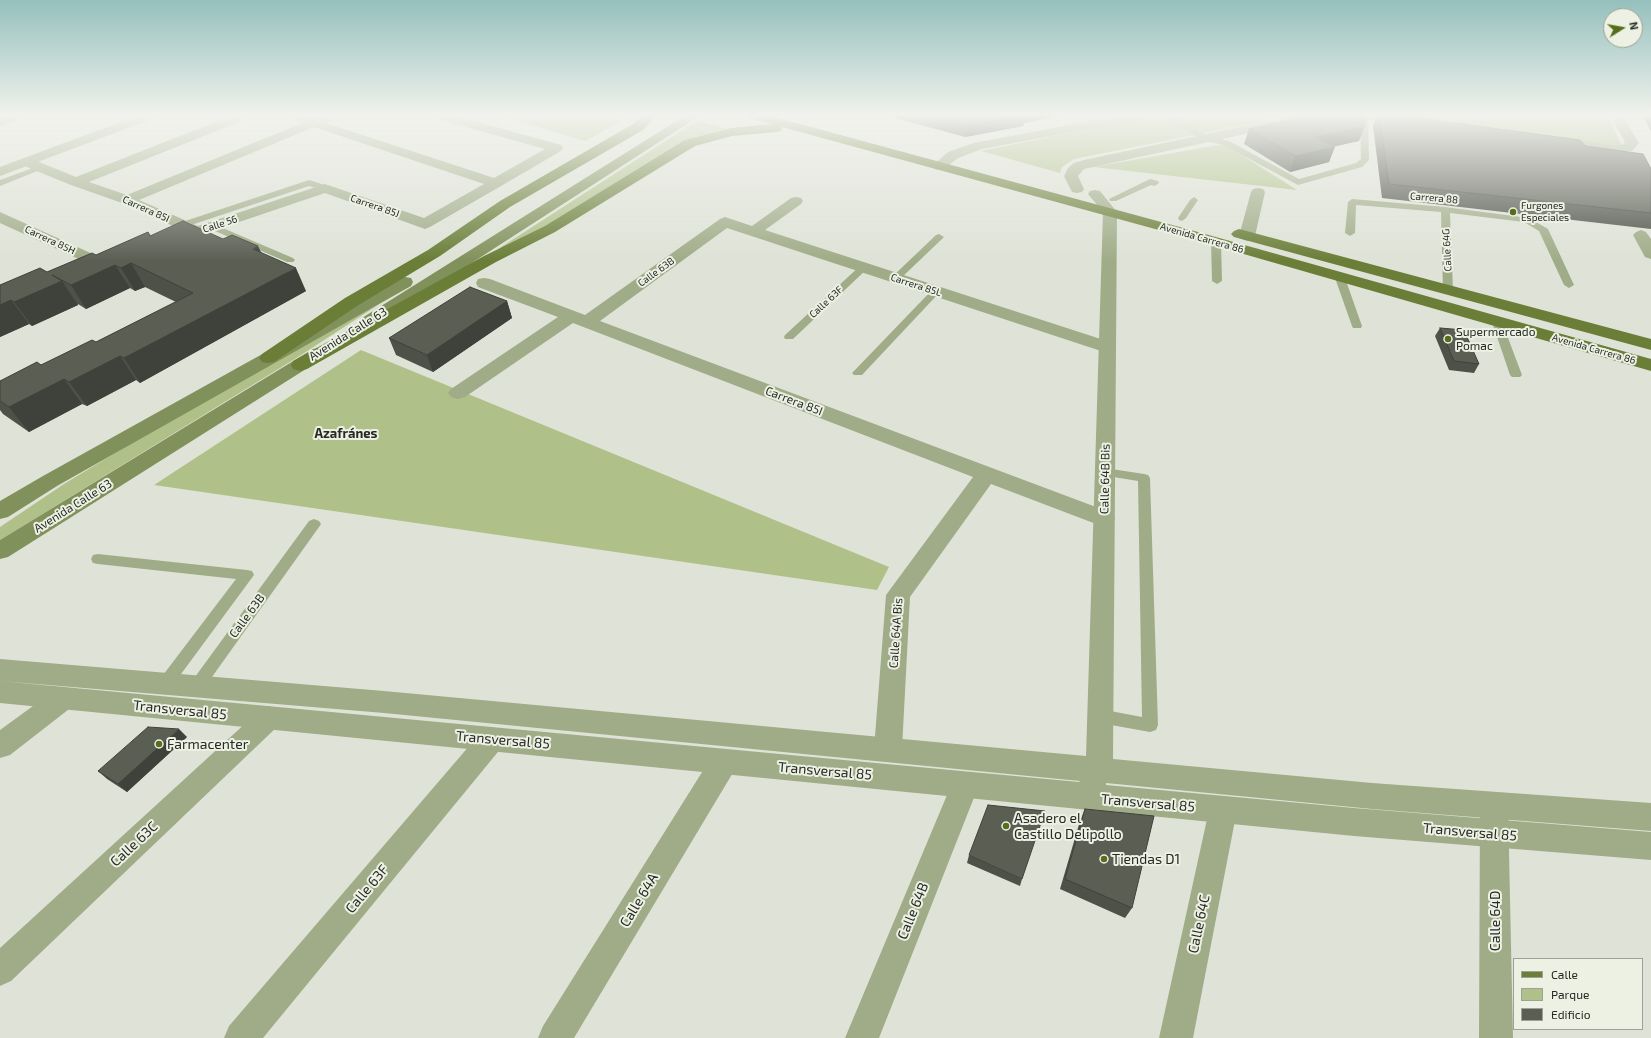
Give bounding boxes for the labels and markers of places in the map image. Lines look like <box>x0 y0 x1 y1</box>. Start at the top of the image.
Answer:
place label: Furgones Especiales <box>1521 200 1569 224</box>
marker: Furgones Especiales <box>1508 207 1518 217</box>
place label: Supermercado Pomac <box>1456 325 1536 353</box>
marker: Supermercado Pomac <box>1443 334 1453 344</box>
place label: Farmacenter <box>167 736 248 752</box>
marker: Farmacenter <box>154 739 164 749</box>
place label: Asadero el Castillo Delipollo <box>1014 810 1122 842</box>
marker: Asadero el Castillo Delipollo <box>1001 821 1011 831</box>
place label: Tiendas D1 <box>1112 851 1180 867</box>
marker: Tiendas D1 <box>1099 854 1109 864</box>

